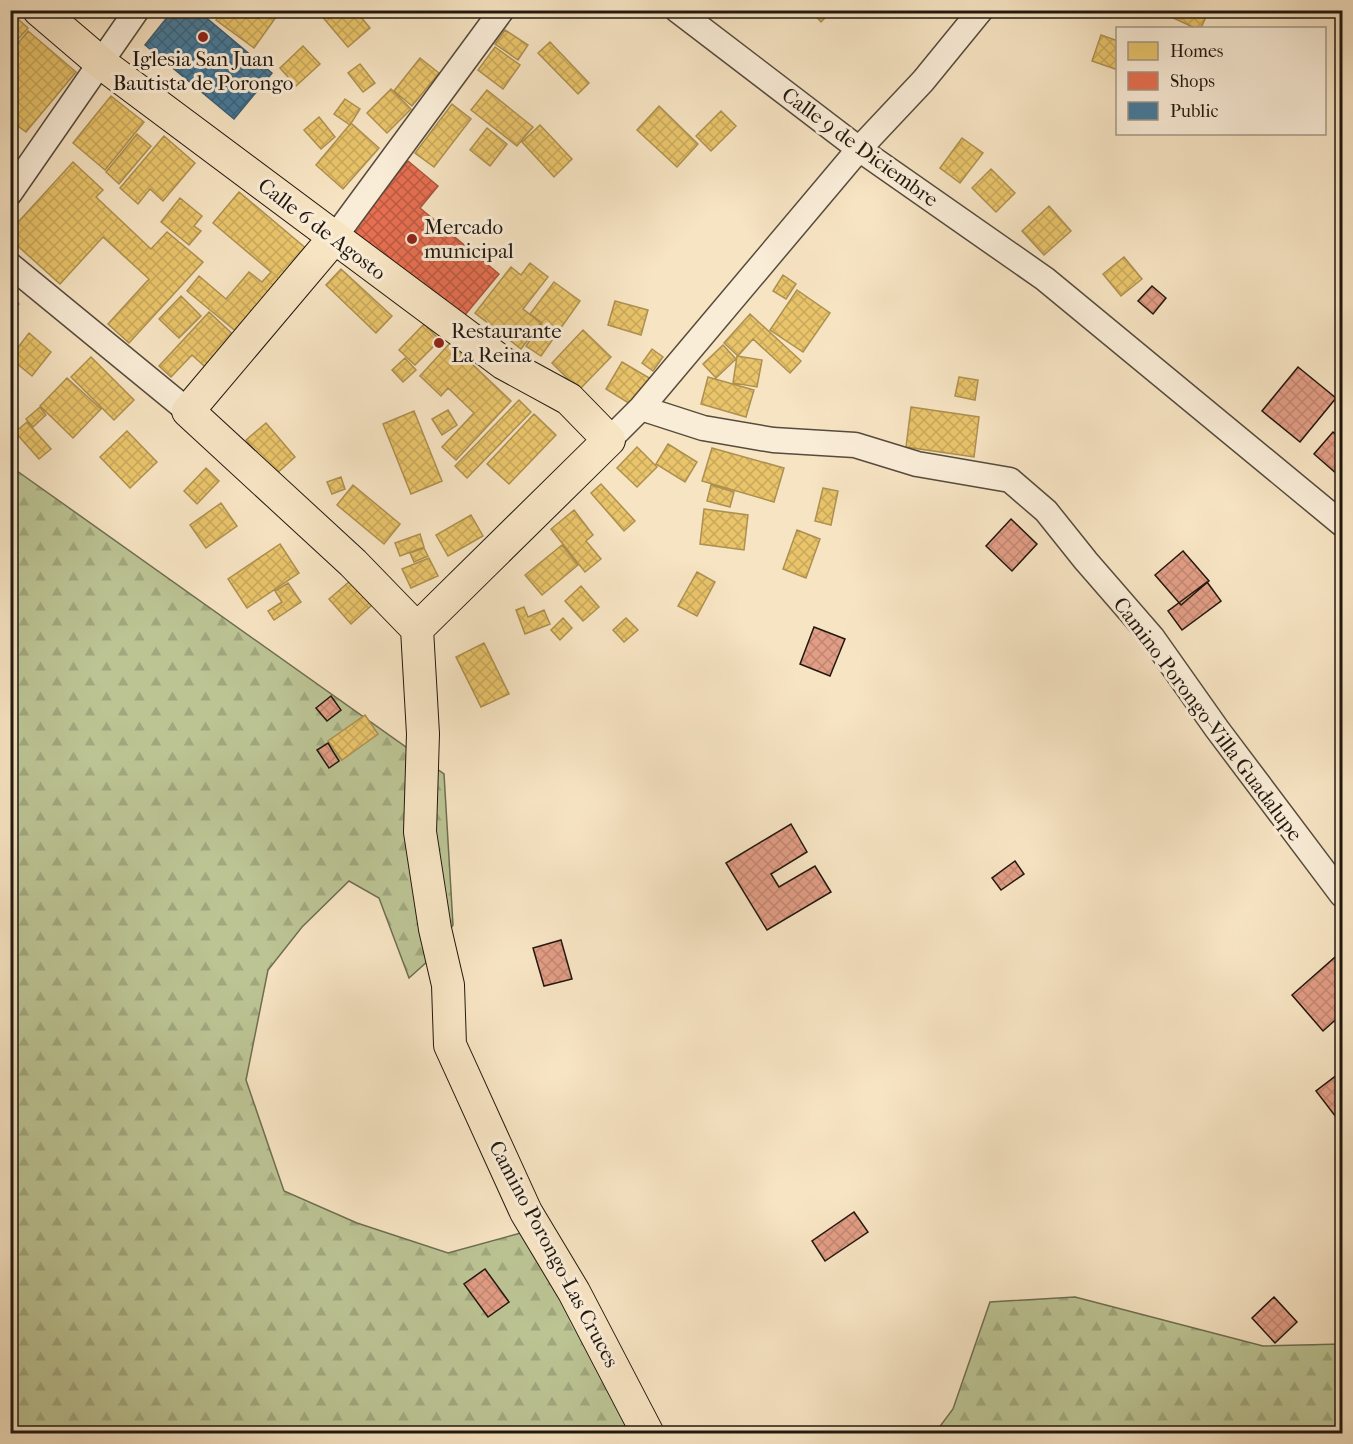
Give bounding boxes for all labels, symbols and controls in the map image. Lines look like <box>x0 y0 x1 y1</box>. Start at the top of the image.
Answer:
legend <box>1116 27 1326 135</box>
marker: Iglesia San Juan Bautista de Porongo <box>196 30 210 44</box>
text: Homes <box>1170 41 1224 62</box>
place label: Iglesia San Juan Bautista de Porongo <box>113 47 293 95</box>
text: Shops <box>1170 71 1215 92</box>
street label: Calle 9 de Diciembre <box>777 82 943 212</box>
text: Public <box>1170 101 1218 122</box>
street label: Calle 6 de Agosto <box>253 173 391 285</box>
place label: Mercado municipal <box>424 215 514 263</box>
marker: Mercado municipal <box>405 232 419 246</box>
place label: Restaurante La Reina <box>451 319 562 367</box>
marker: Restaurante La Reina <box>432 336 446 350</box>
street label: Camino Porongo-Villa Guadalupe <box>1109 592 1307 846</box>
street label: Camino Porongo-Las Cruces <box>484 1137 624 1372</box>

